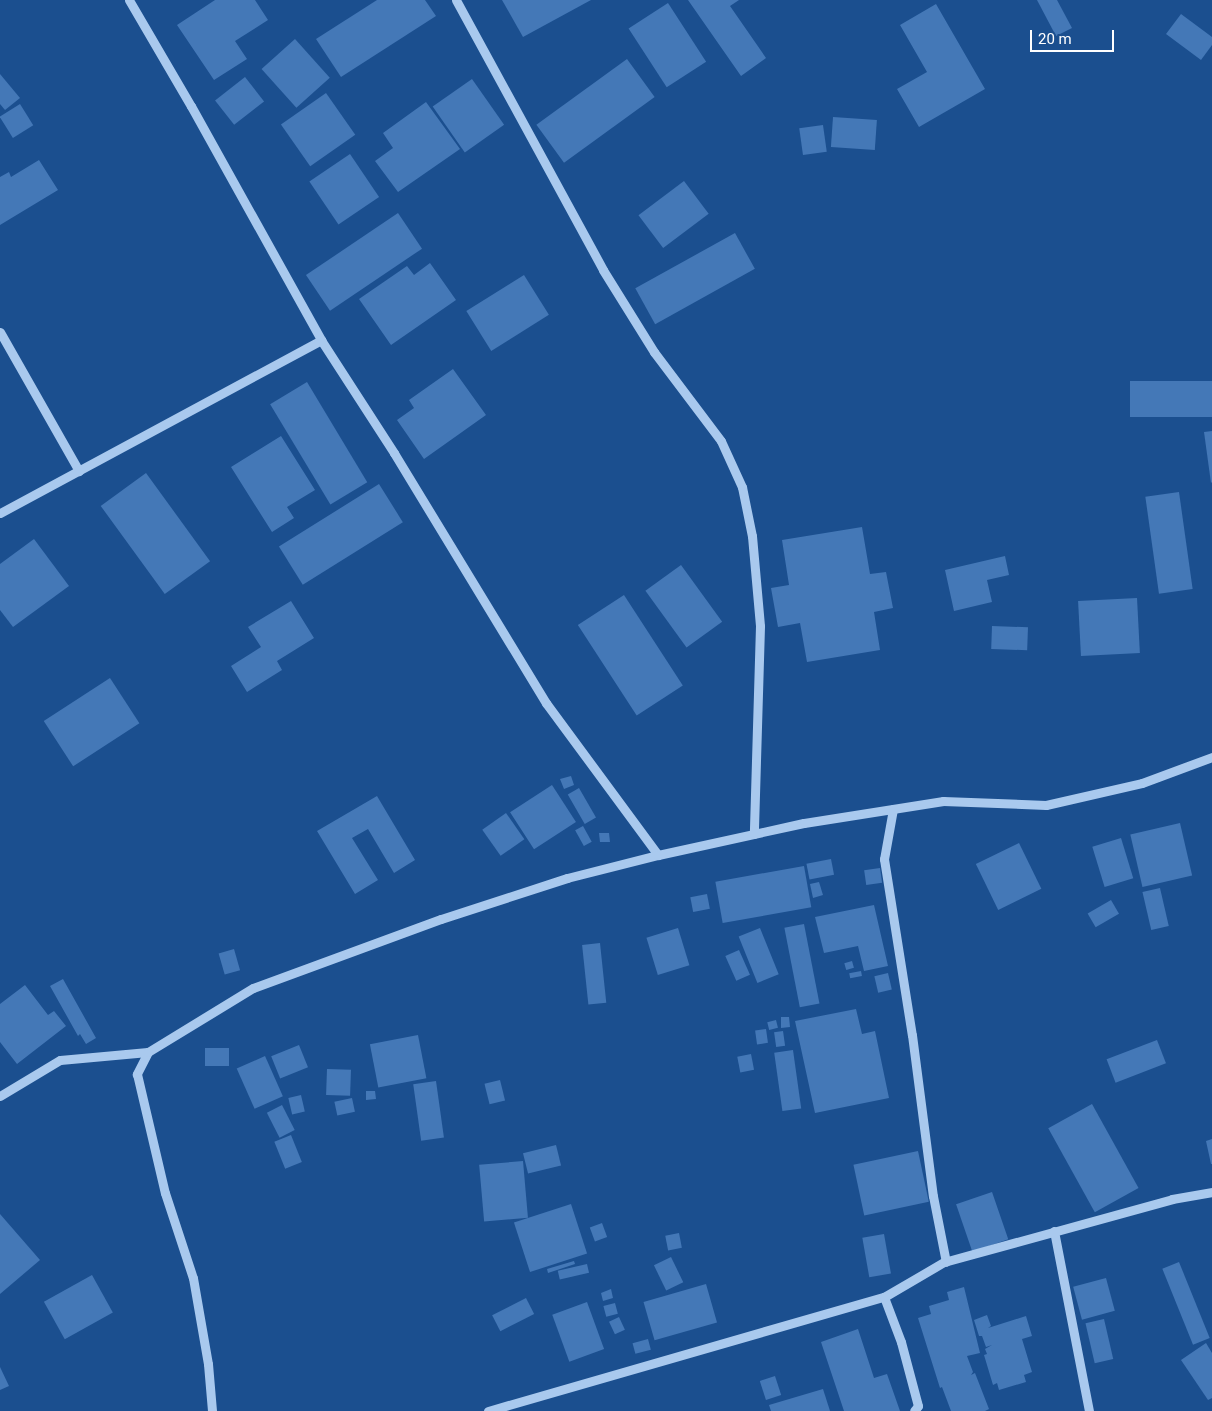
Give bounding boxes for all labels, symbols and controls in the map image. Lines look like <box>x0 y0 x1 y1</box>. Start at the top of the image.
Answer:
scale bar <box>1032 20 1116 52</box>
text: 20 m <box>1038 30 1072 48</box>

